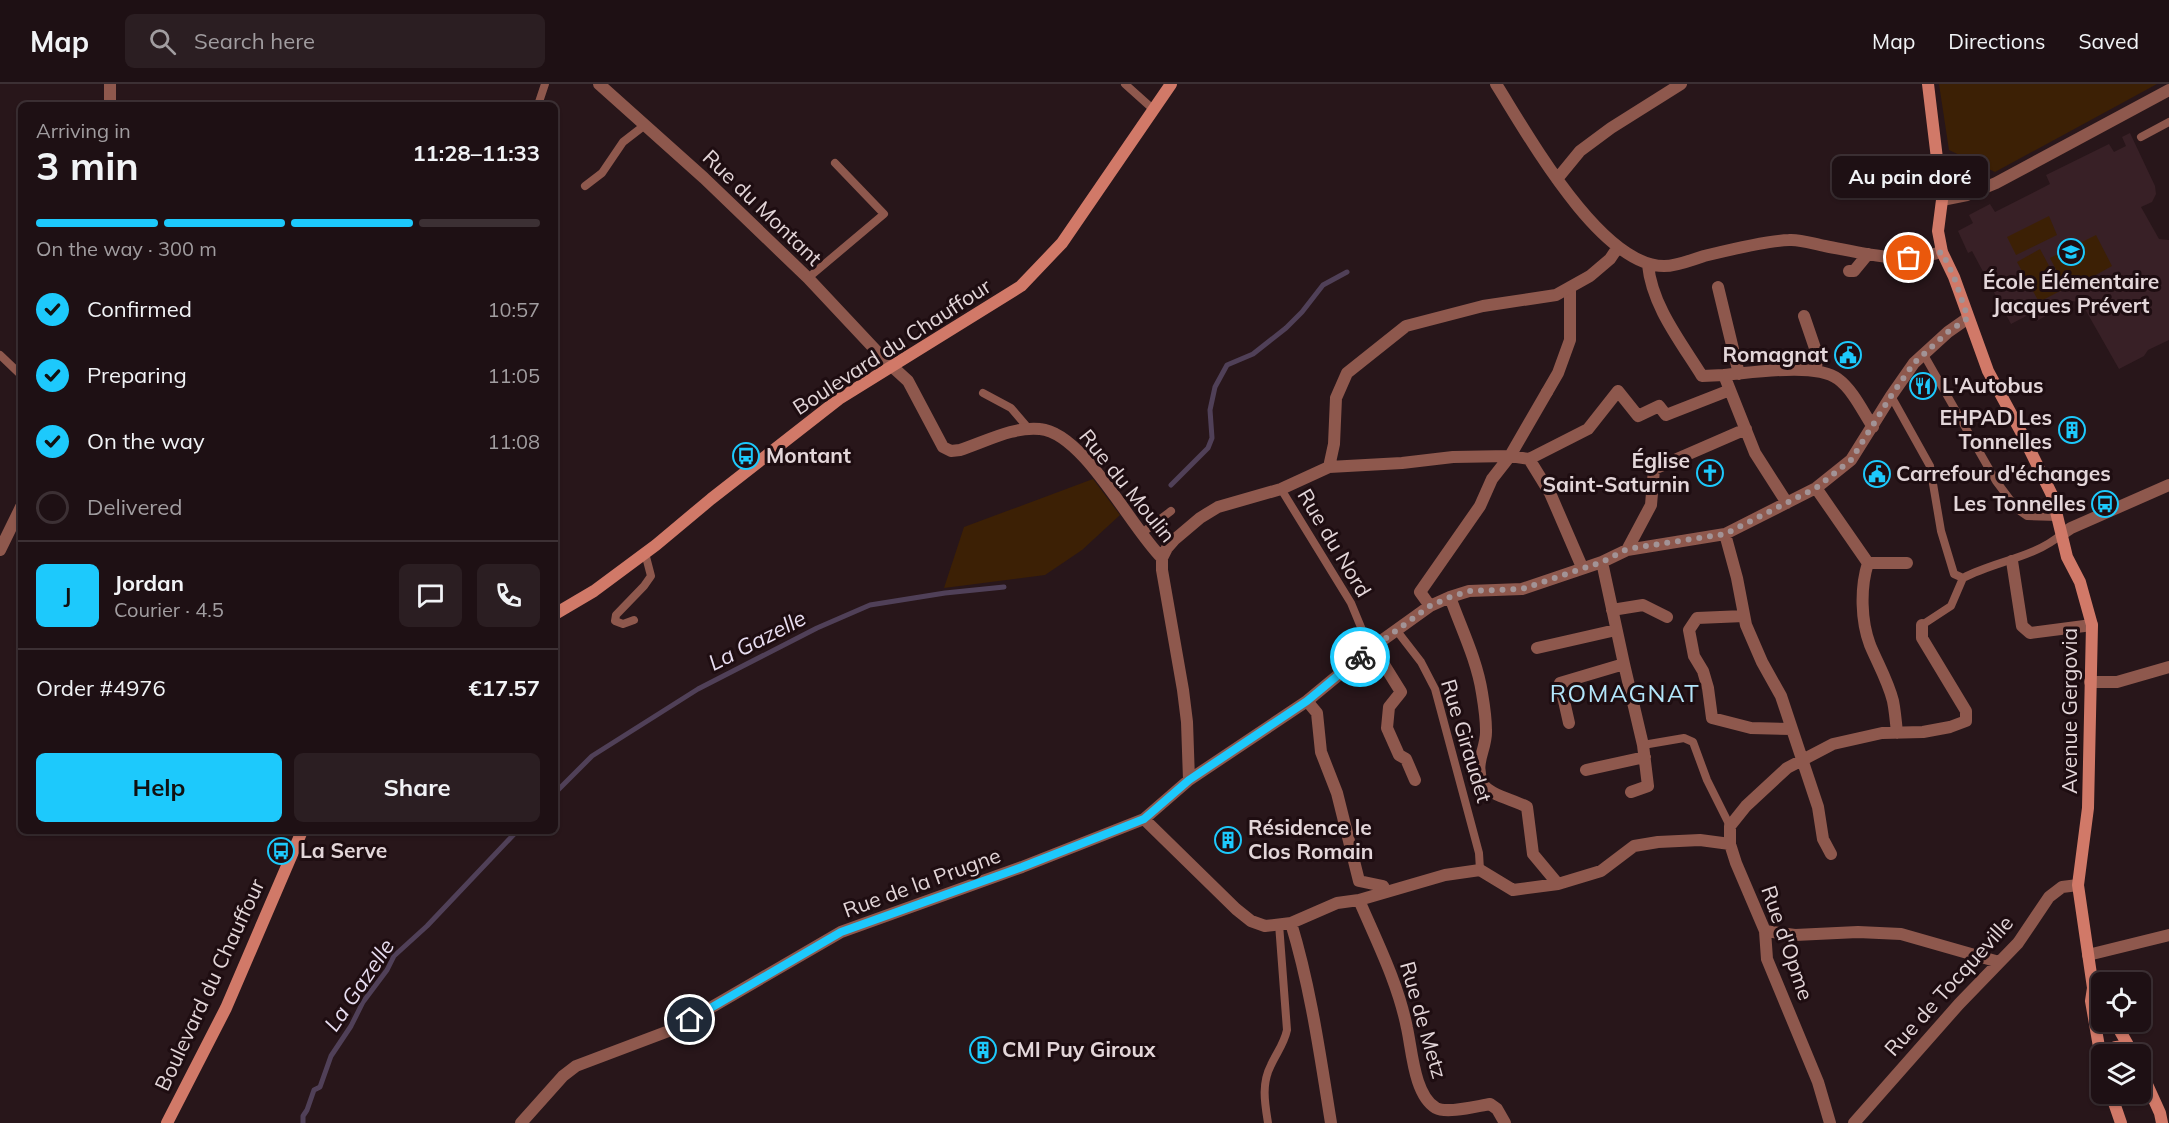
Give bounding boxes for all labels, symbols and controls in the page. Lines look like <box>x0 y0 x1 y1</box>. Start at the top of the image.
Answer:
search box <box>125 14 545 68</box>
text: Map <box>30 24 89 59</box>
icon: search <box>146 25 179 58</box>
text: Search here <box>194 27 315 55</box>
text: Map <box>1872 28 1915 54</box>
text: Directions <box>1948 28 2045 54</box>
text: Saved <box>2078 28 2139 54</box>
text: Arriving in <box>36 118 131 143</box>
text: 11:28–11:33 <box>412 139 540 167</box>
text: 3 min <box>36 141 139 190</box>
street label: Rue du Montant <box>698 144 828 271</box>
callout: Au pain doré <box>1831 156 1987 198</box>
text: Au pain doré <box>1849 164 1971 189</box>
pin <box>1883 232 1934 283</box>
text: On the way · 300 m <box>36 236 217 261</box>
school or university icon: École Élémentaire Jacques Prévert <box>2056 237 2086 267</box>
icon: bag <box>1892 241 1925 274</box>
place label: École Élémentaire Jacques Prévert <box>1983 268 2159 318</box>
street label: Boulevard du Chauffour <box>788 272 996 420</box>
icon: check <box>36 293 69 326</box>
text: Confirmed <box>87 295 192 323</box>
text: 10:57 <box>487 297 540 322</box>
public building icon: Romagnat <box>1833 340 1863 370</box>
place label: Romagnat <box>1722 341 1828 367</box>
icon: check <box>36 359 69 392</box>
text: Preparing <box>87 361 187 389</box>
text: 11:05 <box>487 363 540 388</box>
restaurant icon: L'Autobus <box>1908 371 1938 401</box>
place label: L'Autobus <box>1942 372 2043 398</box>
place label: EHPAD Les Tonnelles <box>1940 404 2052 454</box>
building icon: EHPAD Les Tonnelles <box>2057 415 2087 445</box>
street label: Rue du Moulin <box>1074 423 1181 547</box>
icon: check <box>36 425 69 458</box>
text: On the way <box>87 427 205 455</box>
text: 11:08 <box>487 429 540 454</box>
bus stop icon: Montant <box>731 441 761 471</box>
place label: Montant <box>766 442 851 468</box>
place label: Église Saint-Saturnin <box>1543 447 1690 497</box>
church icon: Église Saint-Saturnin <box>1695 458 1725 488</box>
public building icon: Carrefour d'échanges <box>1862 459 1892 489</box>
place label: Carrefour d'échanges <box>1896 460 2111 486</box>
street label: Rue du Nord <box>1292 484 1377 601</box>
bus stop icon: Les Tonnelles <box>2090 489 2120 519</box>
place label: Les Tonnelles <box>1953 490 2086 516</box>
text: Delivered <box>87 493 182 521</box>
button: chat <box>399 564 462 627</box>
button: phone <box>477 564 540 627</box>
text: Jordan <box>114 569 184 597</box>
text: J <box>64 581 71 609</box>
text: Courier · 4.5 <box>114 597 224 622</box>
water label: La Gazelle <box>703 603 811 676</box>
courier <box>1330 627 1390 687</box>
street label: Avenue Gergovia <box>2056 628 2082 794</box>
icon: bike <box>1344 641 1377 674</box>
text: Order #4976 <box>36 674 166 702</box>
text: €17.57 <box>469 674 540 702</box>
street label: Rue Giraudet <box>1436 676 1498 805</box>
district label: ROMAGNAT <box>1550 678 1700 708</box>
button: Help <box>36 753 282 822</box>
button: Share <box>294 753 540 822</box>
place label: Résidence le Clos Romain <box>1248 814 1374 864</box>
building icon: Résidence le Clos Romain <box>1213 825 1243 855</box>
bus stop icon: La Serve <box>266 836 296 866</box>
place label: La Serve <box>300 837 387 863</box>
street label: Rue de la Prugne <box>839 842 1004 923</box>
street label: Boulevard du Chauffour <box>149 874 270 1095</box>
street label: Rue d'Opme <box>1756 882 1820 1003</box>
street label: Rue de Tocqueville <box>1878 910 2018 1061</box>
water label: La Gazelle <box>318 933 400 1037</box>
street label: Rue de Metz <box>1395 958 1453 1081</box>
map controls <box>2091 972 2151 1104</box>
button: locate <box>2091 972 2151 1032</box>
pin <box>664 994 715 1045</box>
icon: home <box>673 1003 706 1036</box>
building icon: CMI Puy Giroux <box>968 1035 998 1065</box>
place label: CMI Puy Giroux <box>1002 1036 1156 1062</box>
button: layers <box>2091 1044 2151 1104</box>

